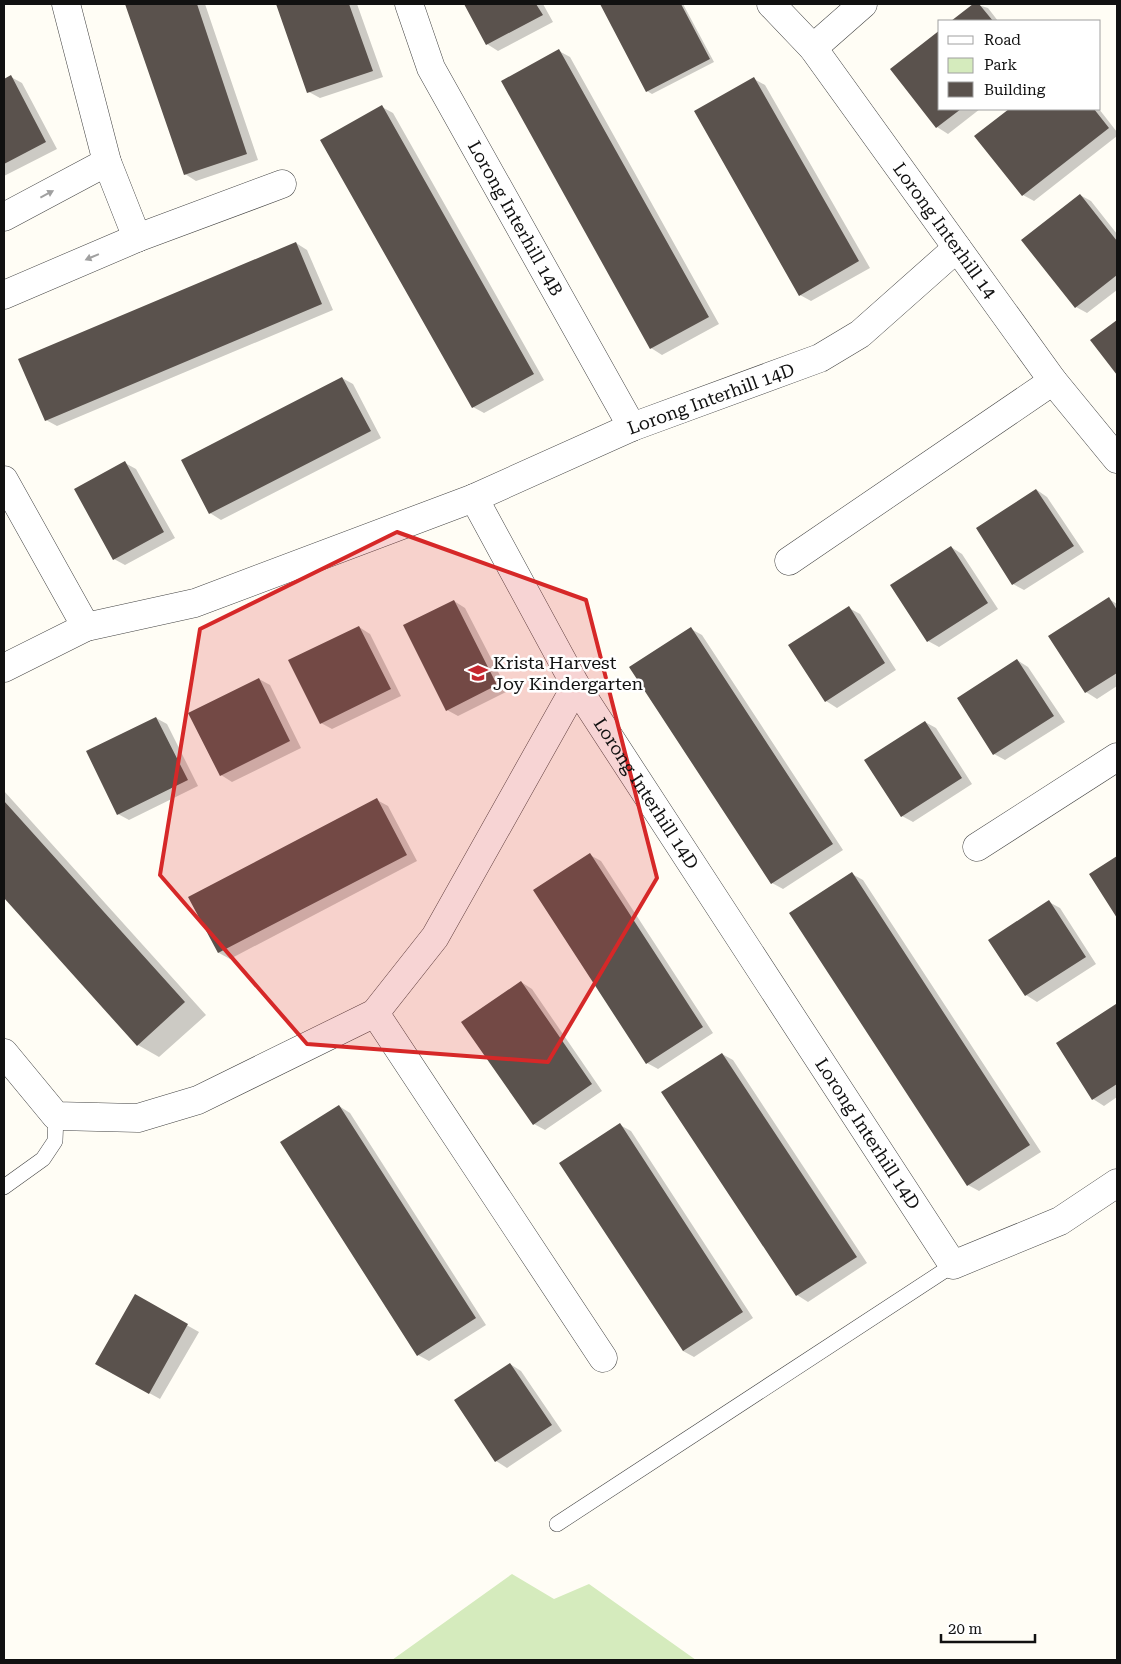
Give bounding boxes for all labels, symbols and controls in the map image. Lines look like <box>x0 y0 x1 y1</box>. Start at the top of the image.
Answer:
legend <box>938 20 1101 110</box>
text: Road <box>984 31 1021 49</box>
text: Park <box>984 56 1018 74</box>
text: Building <box>984 81 1046 99</box>
street label: Lorong Interhill 14B <box>464 137 567 299</box>
street label: Lorong Interhill 14 <box>889 158 1001 302</box>
one-way arrow <box>40 190 54 198</box>
one-way arrow <box>85 254 99 262</box>
street label: Lorong Interhill 14D <box>624 358 797 439</box>
place label: Krista Harvest Joy Kindergarten <box>493 652 644 694</box>
school or university icon: Krista Harvest Joy Kindergarten <box>467 662 489 684</box>
street label: Lorong Interhill 14D <box>590 714 703 873</box>
street label: Lorong Interhill 14D <box>811 1054 925 1213</box>
scale bar <box>941 1612 1035 1644</box>
text: 20 m <box>948 1620 983 1638</box>

